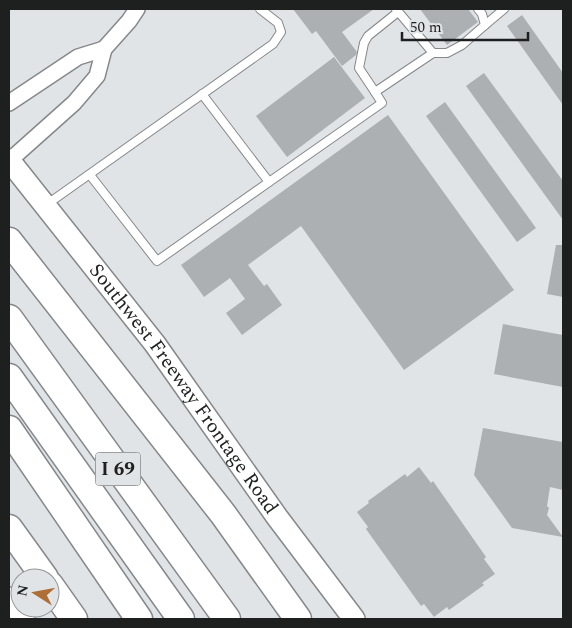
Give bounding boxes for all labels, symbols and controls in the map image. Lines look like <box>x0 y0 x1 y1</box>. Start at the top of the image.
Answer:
scale bar <box>402 10 528 42</box>
text: 50 m <box>410 16 442 39</box>
street label: Southwest Freeway Frontage Road <box>82 257 286 521</box>
road number: I 69 <box>96 452 140 486</box>
north arrow <box>10 568 60 618</box>
text: N <box>11 583 34 598</box>

